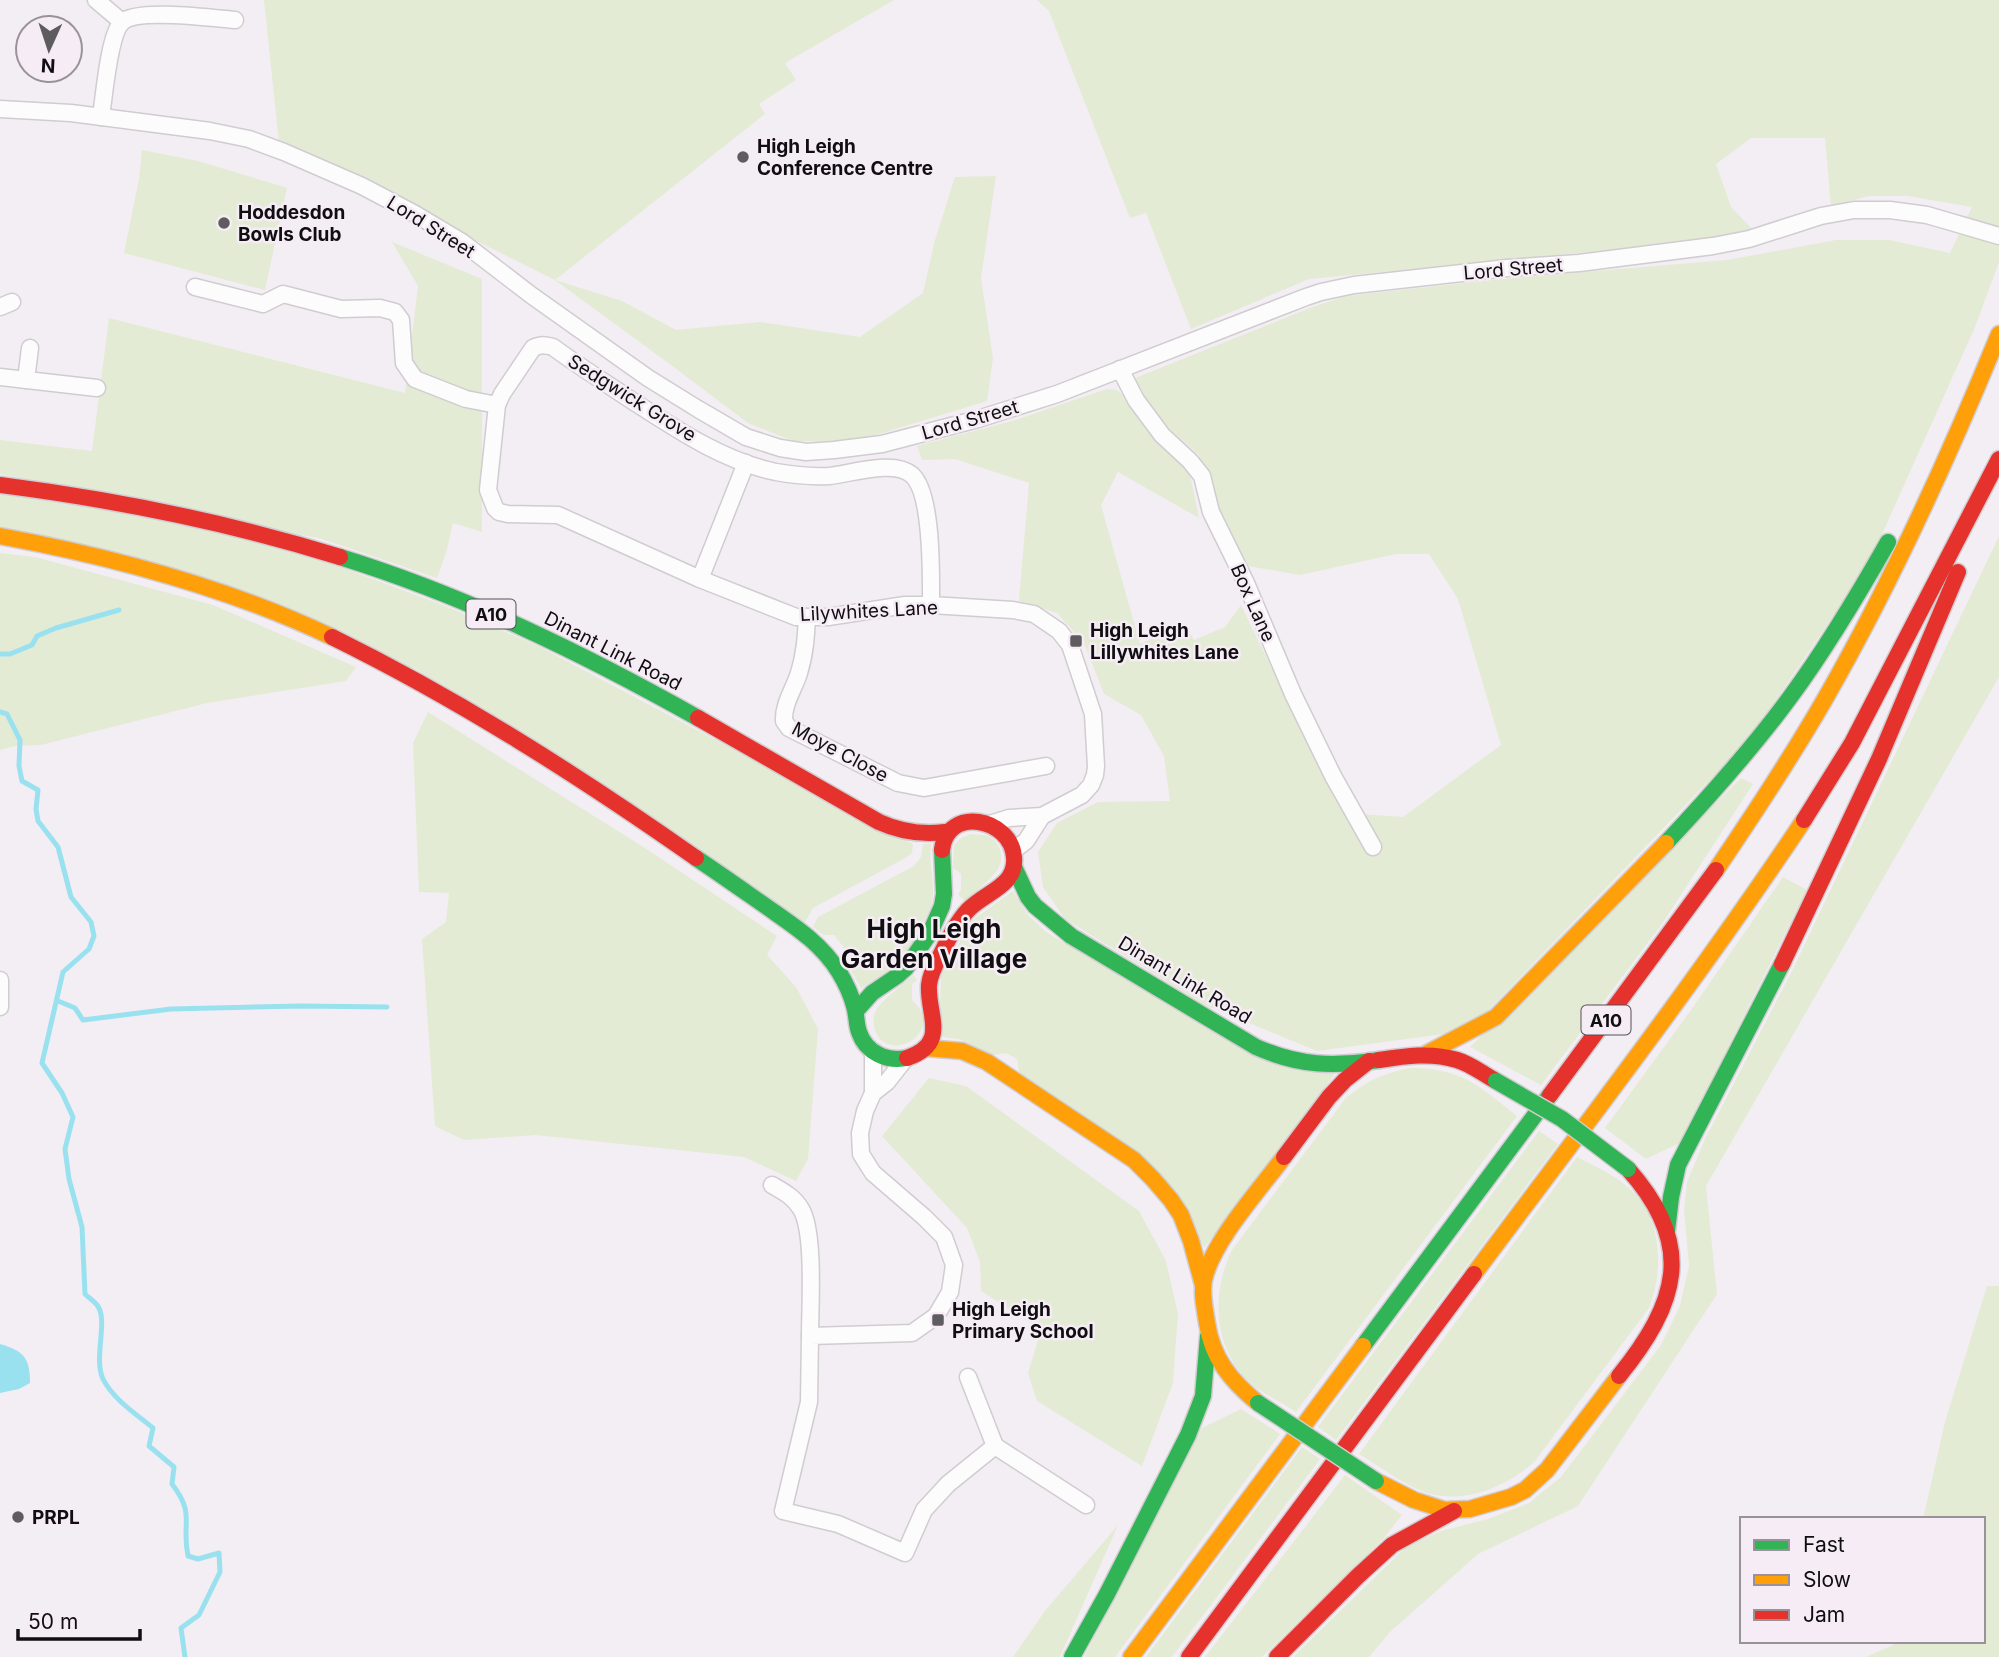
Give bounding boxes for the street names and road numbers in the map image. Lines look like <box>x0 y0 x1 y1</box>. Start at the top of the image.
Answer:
street label: Lord Street <box>383 191 479 263</box>
street label: Lord Street <box>1462 253 1564 285</box>
street label: Sedgwick Grove <box>564 349 700 447</box>
street label: Lord Street <box>919 395 1021 445</box>
street label: Box Lane <box>1226 560 1280 646</box>
street label: Lilywhites Lane <box>799 596 939 626</box>
road number: A10 <box>466 600 516 628</box>
street label: Dinant Link Road <box>540 606 686 696</box>
street label: Moye Close <box>788 717 892 787</box>
street label: Dinant Link Road <box>1114 931 1256 1029</box>
road number: A10 <box>1582 1006 1630 1035</box>

